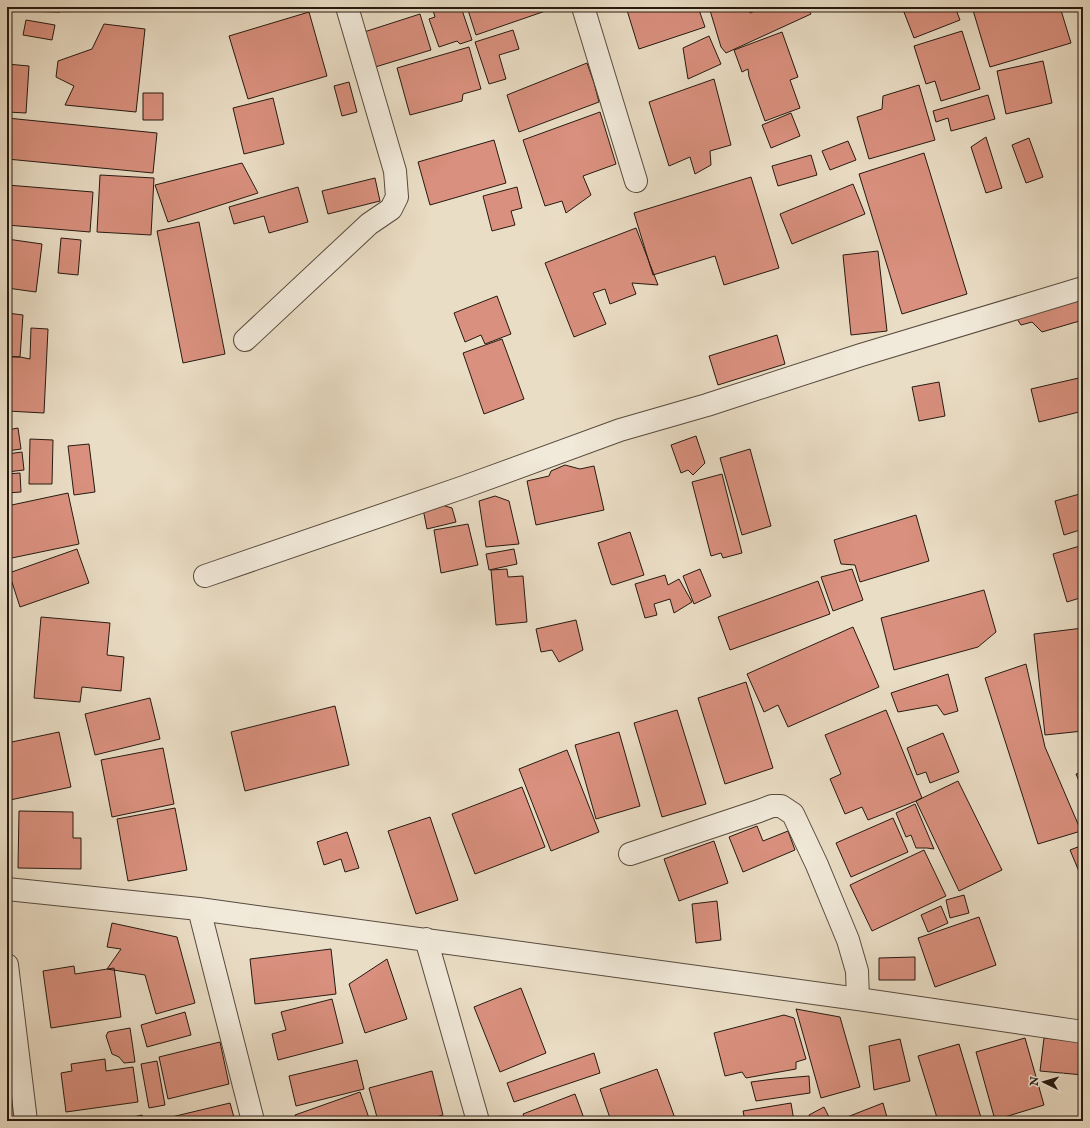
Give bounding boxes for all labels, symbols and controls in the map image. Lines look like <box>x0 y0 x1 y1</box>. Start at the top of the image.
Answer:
north arrow <box>1024 1062 1064 1102</box>
text: N <box>1028 1075 1042 1088</box>

